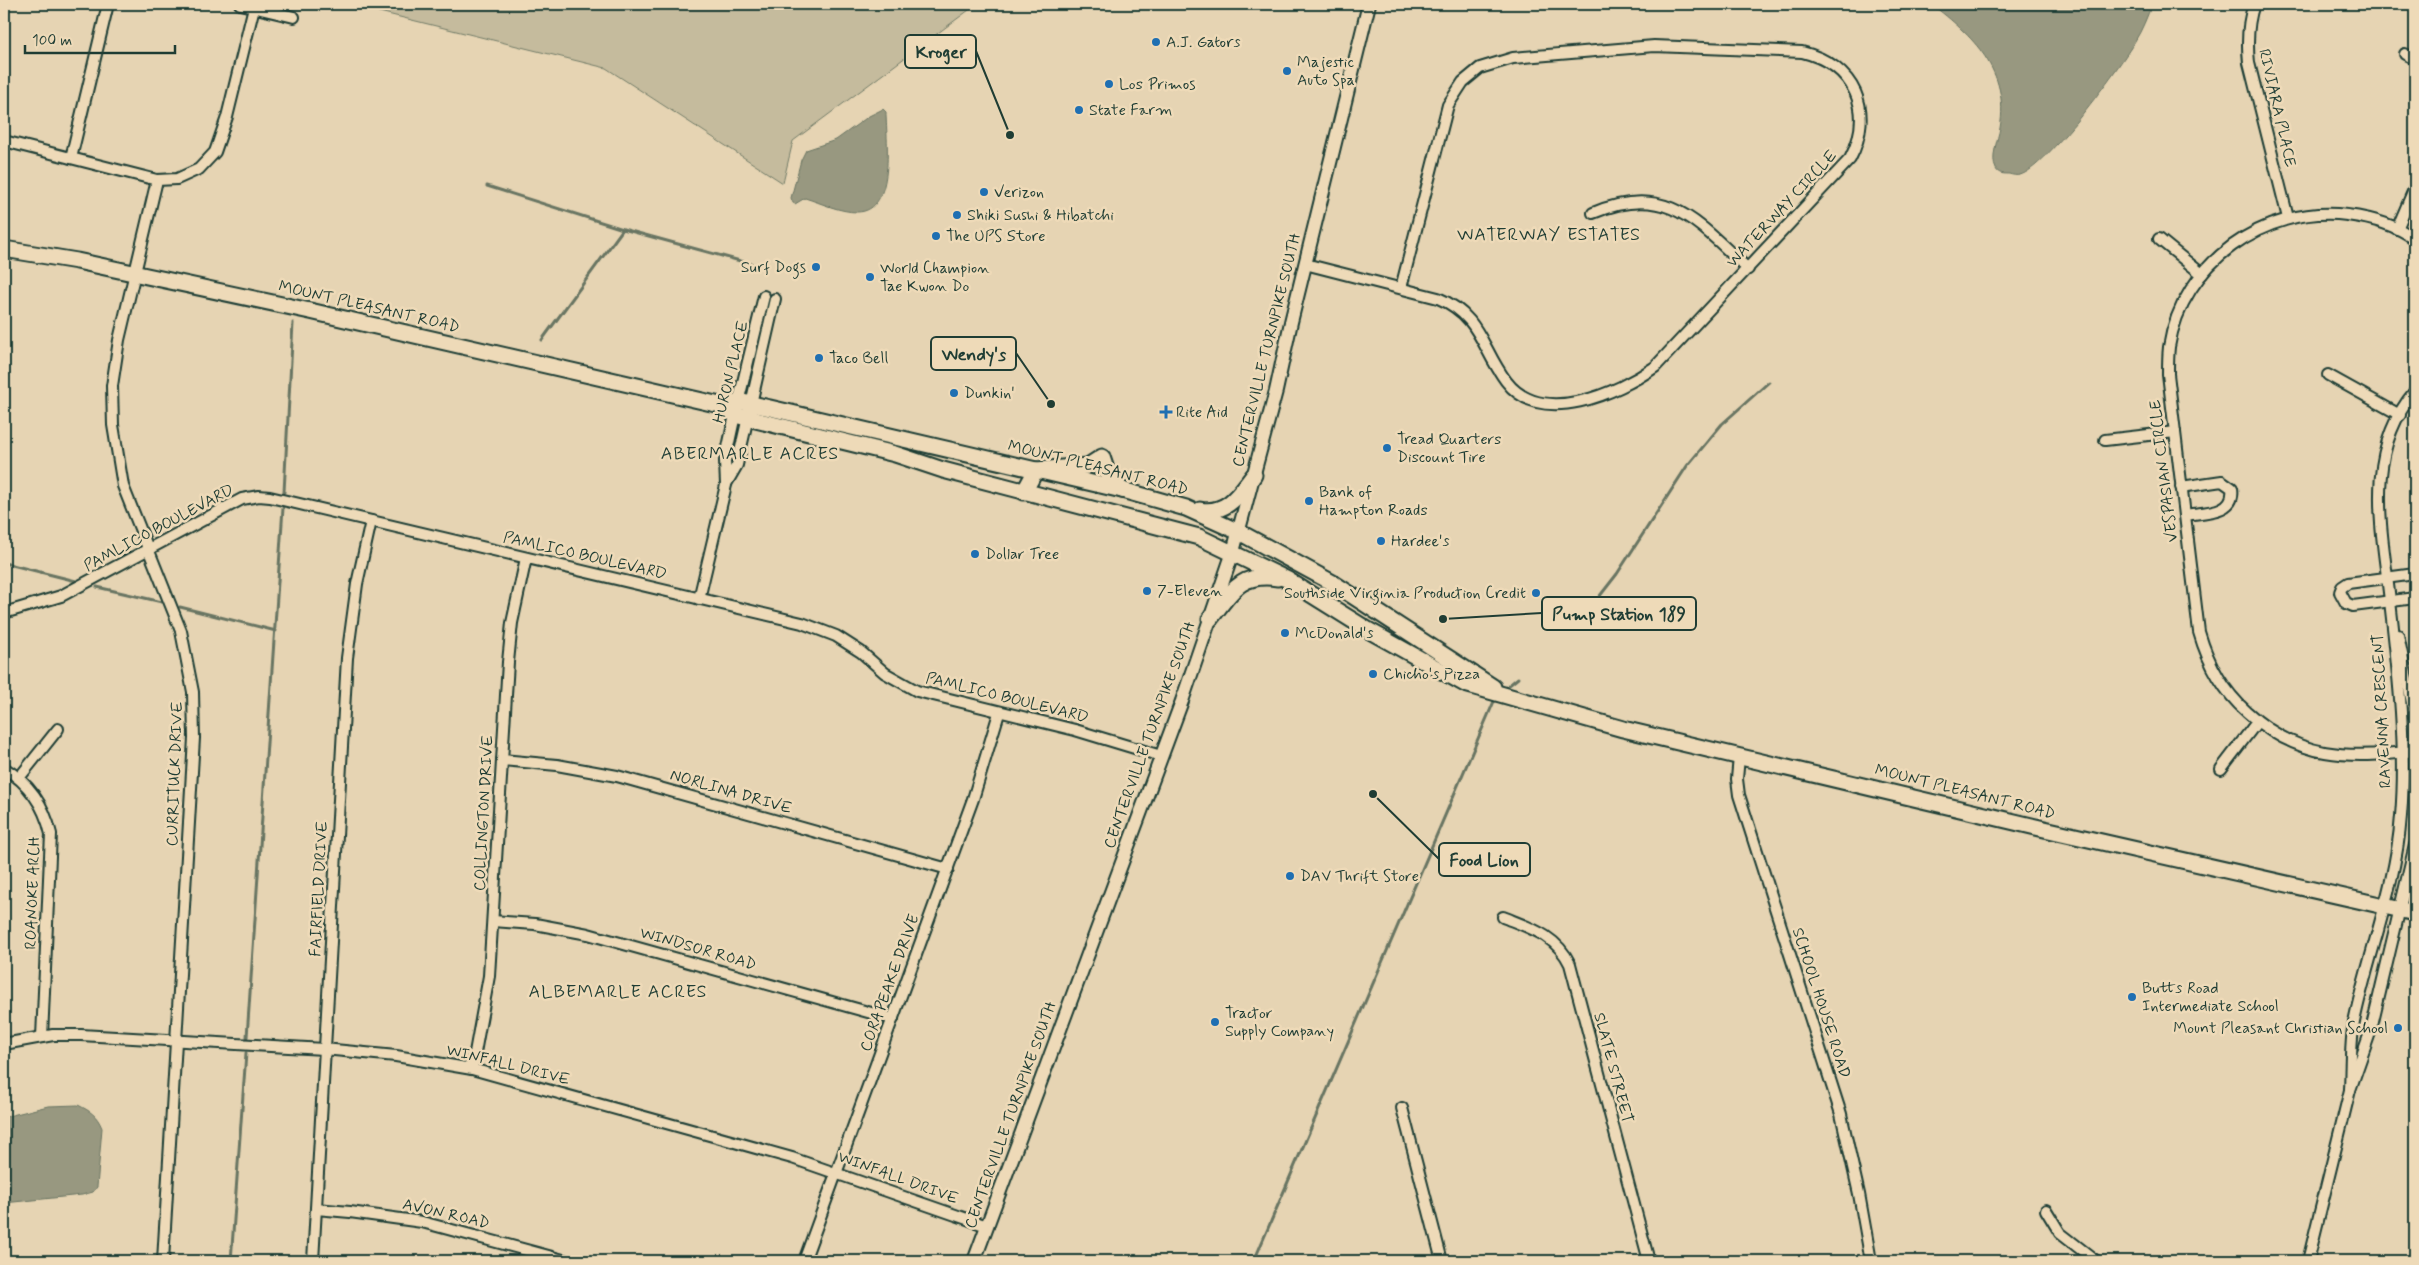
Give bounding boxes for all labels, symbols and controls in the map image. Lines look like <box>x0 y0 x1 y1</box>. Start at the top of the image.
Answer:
scale bar <box>25 22 175 54</box>
text: 100 m <box>32 31 72 51</box>
place label: A.J. Gators <box>1166 32 1240 53</box>
callout: Kroger <box>905 35 976 68</box>
marker: A.J. Gators <box>1150 36 1162 48</box>
text: Kroger <box>915 41 967 65</box>
street label: RIVIARA PLACE <box>2253 47 2301 169</box>
place label: Majestic Auto Spa <box>1297 52 1355 91</box>
marker: Majestic Auto Spa <box>1281 65 1293 77</box>
place label: Los Primos <box>1119 74 1196 95</box>
marker: Los Primos <box>1103 78 1115 90</box>
place label: State Farm <box>1089 100 1172 121</box>
marker: State Farm <box>1073 104 1085 116</box>
street label: WATERWAY CIRCLE <box>1722 146 1842 272</box>
place label: Verizon <box>994 182 1044 203</box>
marker: Verizon <box>978 186 990 198</box>
place label: Shiki Sushi & Hibatchi <box>967 205 1114 226</box>
marker: Shiki Sushi & Hibatchi <box>951 209 963 221</box>
district label: WATERWAY ESTATES <box>1457 223 1641 247</box>
place label: The UPS Store <box>946 226 1045 247</box>
marker: The UPS Store <box>930 230 942 242</box>
street label: CENTERVILLE TURNPIKE SOUTH <box>1228 230 1306 469</box>
place label: Surf Dogs <box>741 257 806 279</box>
place label: World Champion Tae Kwon Do <box>880 258 990 297</box>
marker: Surf Dogs <box>810 261 822 273</box>
marker: World Champion Tae Kwon Do <box>864 271 876 283</box>
street label: MOUNT PLEASANT ROAD <box>276 276 462 338</box>
street label: HURON PLACE <box>708 319 754 425</box>
callout: Wendy's <box>931 337 1016 370</box>
text: Wendy's <box>941 343 1006 367</box>
place label: Taco Bell <box>829 348 888 369</box>
marker: Taco Bell <box>813 352 825 364</box>
place label: Dunkin' <box>964 383 1015 404</box>
marker: Dunkin' <box>948 387 960 399</box>
street label: VESPASIAN CIRCLE <box>2145 399 2183 543</box>
place label: Rite Aid <box>1176 402 1228 423</box>
marker: Rite Aid <box>1160 406 1172 418</box>
place label: Tread Quarters Discount Tire <box>1397 429 1502 468</box>
street label: MOUNT PLEASANT ROAD <box>1006 435 1190 501</box>
district label: ABERMARLE ACRES <box>661 442 839 466</box>
marker: Tread Quarters Discount Tire <box>1381 442 1393 454</box>
street label: PAMLICO BOULEVARD <box>80 480 238 576</box>
place label: Bank of Hampton Roads <box>1319 482 1428 521</box>
marker: Bank of Hampton Roads <box>1303 495 1315 507</box>
street label: PAMLICO BOULEVARD <box>501 527 669 585</box>
place label: Hardee's <box>1391 531 1450 552</box>
marker: Hardee's <box>1375 535 1387 547</box>
place label: Dollar Tree <box>985 544 1059 565</box>
marker: Dollar Tree <box>969 548 981 560</box>
place label: 7-Eleven <box>1157 581 1223 602</box>
place label: Southside Virginia Production Credit <box>1284 583 1526 605</box>
marker: 7-Eleven <box>1141 585 1153 597</box>
marker: Southside Virginia Production Credit <box>1530 587 1542 599</box>
callout: Pump Station 189 <box>1542 597 1696 630</box>
text: Pump Station 189 <box>1552 603 1686 627</box>
street label: CENTERVILLE TURNPIKE SOUTH <box>1099 618 1201 851</box>
place label: McDonald's <box>1295 623 1374 644</box>
marker: McDonald's <box>1279 627 1291 639</box>
street label: RAVENNA CRESCENT <box>2367 633 2397 789</box>
place label: Chicho's Pizza <box>1383 664 1480 685</box>
street label: PAMLICO BOULEVARD <box>923 668 1091 728</box>
marker: Chicho's Pizza <box>1367 668 1379 680</box>
street label: CURRITUCK DRIVE <box>162 701 188 847</box>
street label: COLLINGTON DRIVE <box>469 735 499 891</box>
street label: MOUNT PLEASANT ROAD <box>1873 759 2057 825</box>
street label: NORLINA DRIVE <box>668 765 794 819</box>
street label: FAIRFIELD DRIVE <box>305 821 333 957</box>
street label: ROANOKE ARCH <box>21 835 45 950</box>
callout: Food Lion <box>1439 843 1530 876</box>
text: Food Lion <box>1449 849 1519 873</box>
place label: DAV Thrift Store <box>1300 866 1419 887</box>
marker: DAV Thrift Store <box>1284 870 1296 882</box>
street label: CORAPEAKE DRIVE <box>855 911 925 1055</box>
street label: WINDSOR ROAD <box>637 922 759 976</box>
street label: SCHOOL HOUSE ROAD <box>1787 925 1855 1081</box>
place label: Butts Road Intermediate School <box>2142 978 2279 1017</box>
district label: ALBEMARLE ACRES <box>529 980 707 1004</box>
marker: Butts Road Intermediate School <box>2126 991 2138 1003</box>
street label: CENTERVILLE TURNPIKE SOUTH <box>960 998 1062 1231</box>
place label: Tractor Supply Company <box>1225 1003 1334 1042</box>
street label: SLATE STREET <box>1588 1010 1638 1126</box>
marker: Tractor Supply Company <box>1209 1016 1221 1028</box>
place label: Mount Pleasant Christian School <box>2173 1018 2388 1039</box>
marker: Mount Pleasant Christian School <box>2392 1022 2404 1034</box>
street label: WINFALL DRIVE <box>444 1040 572 1090</box>
street label: WINFALL DRIVE <box>835 1147 961 1209</box>
street label: AVON ROAD <box>400 1194 492 1234</box>

